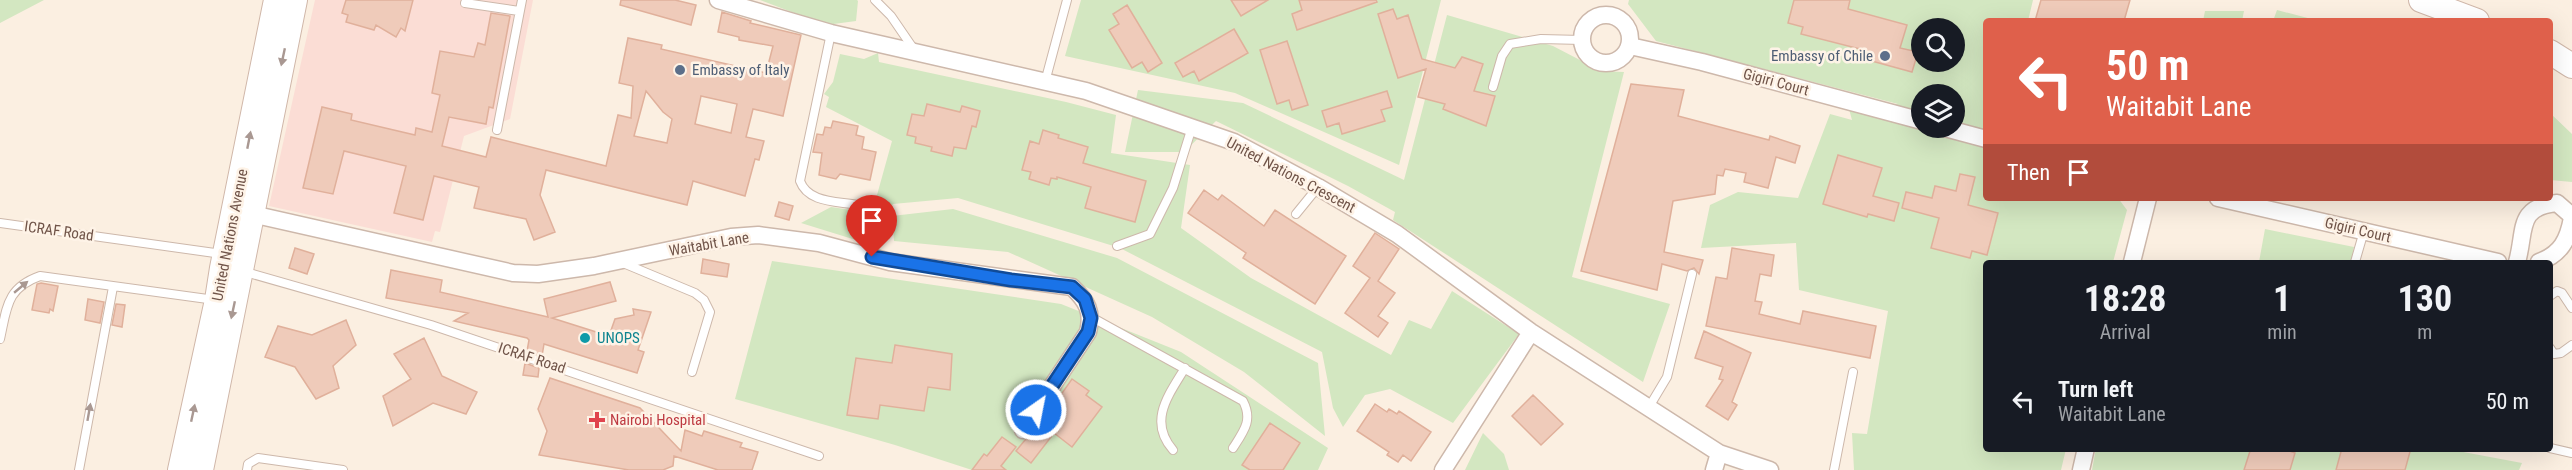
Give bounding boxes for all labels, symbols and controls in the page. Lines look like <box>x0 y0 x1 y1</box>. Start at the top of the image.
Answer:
map controls <box>1911 18 1965 138</box>
button: search <box>1911 18 1965 72</box>
text: 50 m <box>2106 41 2189 90</box>
icon: left <box>2007 42 2085 120</box>
place label: Embassy of Chile <box>1771 47 1873 65</box>
one-way arrow <box>278 48 287 67</box>
marker: Embassy of Chile <box>1878 49 1892 63</box>
place label: Embassy of Italy <box>692 61 790 79</box>
marker: Embassy of Italy <box>673 63 687 77</box>
street label: Gigiri Court <box>1741 65 1811 99</box>
button: layers <box>1911 84 1965 138</box>
text: Waitabit Lane <box>2106 91 2251 123</box>
one-way arrow <box>245 130 254 149</box>
street label: United Nations Crescent <box>1223 133 1359 217</box>
icon: arrive <box>2062 156 2095 189</box>
text: Then <box>2007 160 2050 185</box>
street label: United Nations Avenue <box>208 167 252 303</box>
pin <box>846 195 897 257</box>
icon: arrive <box>855 204 888 237</box>
street label: Gigiri Court <box>2323 214 2393 246</box>
street label: ICRAF Road <box>23 217 95 245</box>
street label: Waitabit Lane <box>668 228 750 260</box>
text: 18:28 <box>2084 278 2166 320</box>
text: 1 <box>2273 278 2291 320</box>
text: 130 <box>2398 278 2452 320</box>
one-way arrow <box>13 280 29 293</box>
one-way arrow <box>228 301 237 320</box>
text: Arrival <box>2100 320 2151 344</box>
text: min <box>2267 320 2297 344</box>
text: m <box>2417 320 2432 344</box>
place label: UNOPS <box>597 329 640 347</box>
marker: UNOPS <box>578 331 592 345</box>
street label: ICRAF Road <box>496 339 568 377</box>
text: Turn left <box>2058 377 2133 402</box>
position arrow <box>1004 378 1068 442</box>
icon: left <box>2007 385 2040 418</box>
text: 50 m <box>2486 389 2529 414</box>
text: Waitabit Lane <box>2058 402 2166 426</box>
one-way arrow <box>85 403 94 422</box>
one-way arrow <box>188 404 198 422</box>
marker: Nairobi Hospital <box>588 411 606 429</box>
place label: Nairobi Hospital <box>610 411 706 429</box>

